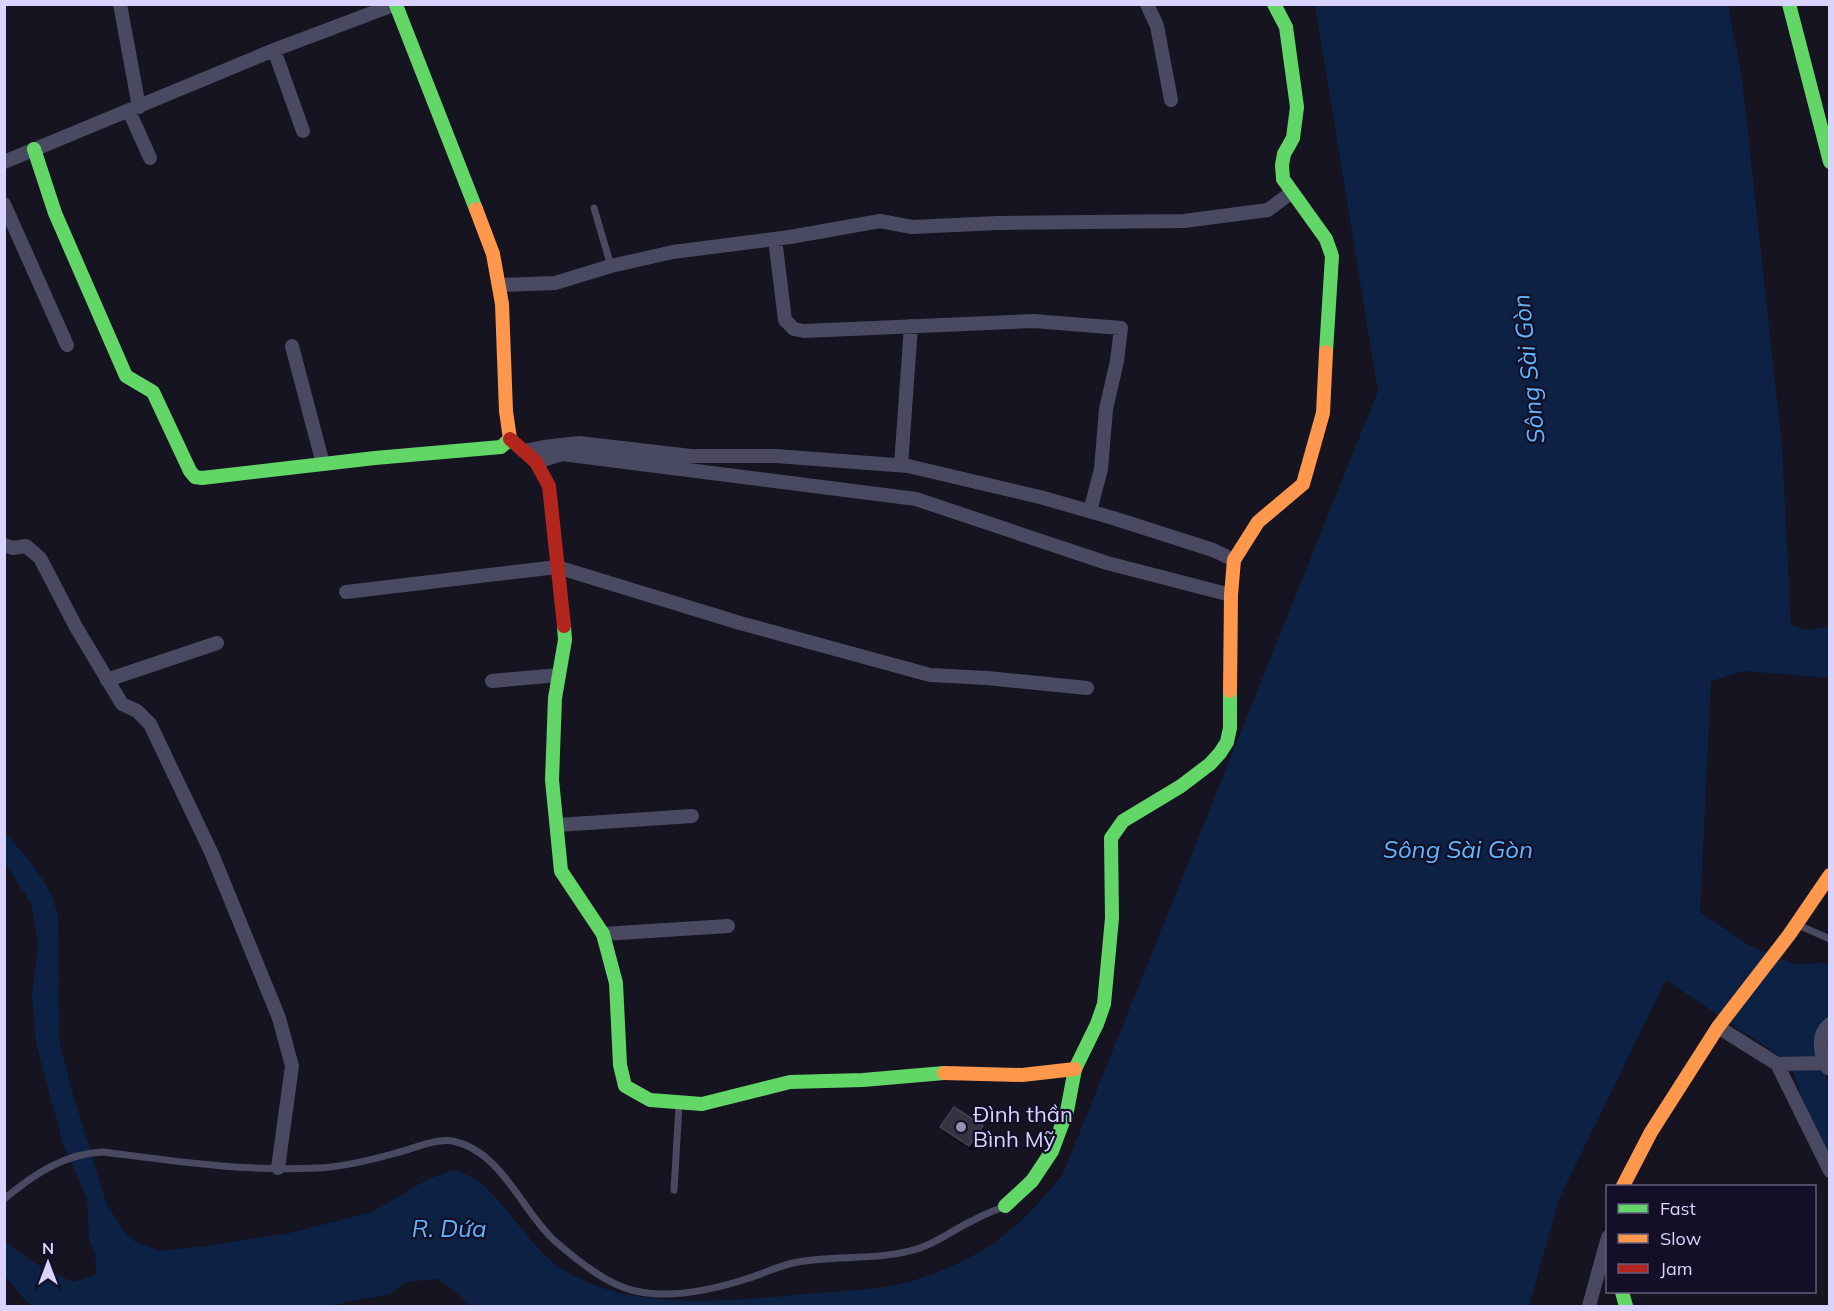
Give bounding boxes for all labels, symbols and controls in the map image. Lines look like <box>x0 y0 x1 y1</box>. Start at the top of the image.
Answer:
water label: Sông Sài Gòn <box>1505 293 1551 445</box>
water label: Sông Sài Gòn <box>1383 834 1533 864</box>
place label: Đình thần Bình Mỹ <box>973 1100 1073 1153</box>
marker: Đình thần Bình Mỹ <box>954 1120 968 1134</box>
legend <box>1606 1185 1816 1293</box>
text: Fast <box>1660 1197 1696 1220</box>
water label: R. Dứa <box>412 1213 486 1243</box>
text: Slow <box>1660 1227 1702 1250</box>
north arrow <box>18 1233 78 1293</box>
text: N <box>42 1238 54 1258</box>
text: Jam <box>1660 1257 1693 1280</box>

